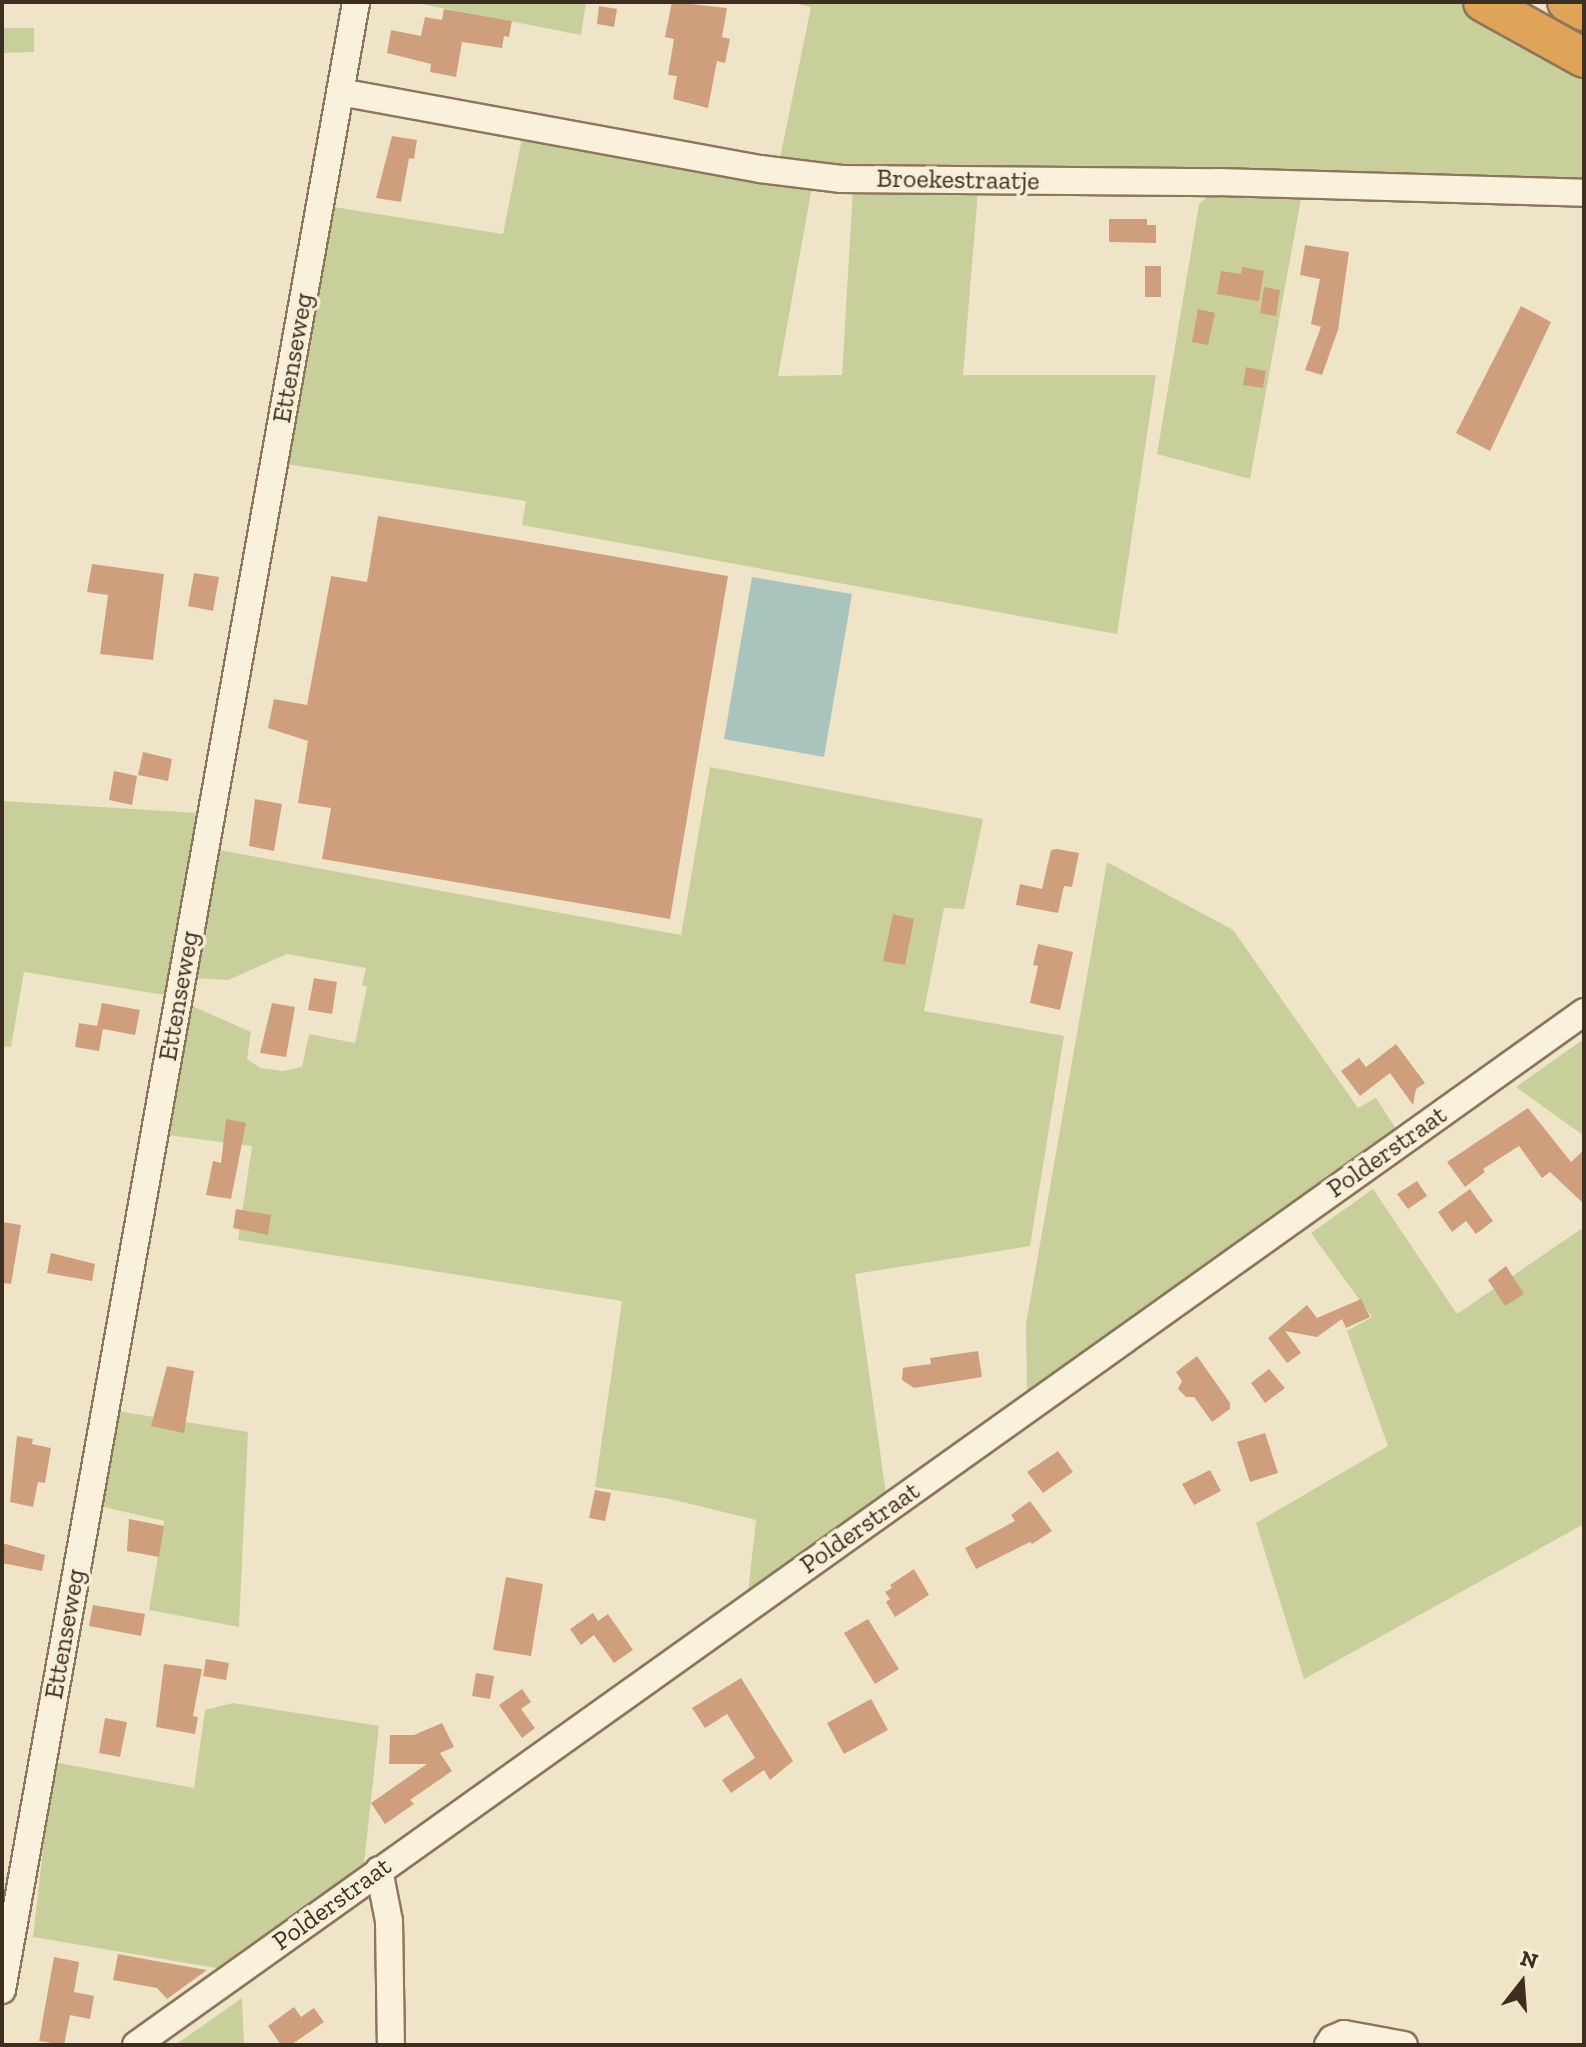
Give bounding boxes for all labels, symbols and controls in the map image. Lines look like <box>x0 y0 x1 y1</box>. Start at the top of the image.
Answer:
street label: Broekestraatje <box>876 163 1040 197</box>
street label: Ettenseweg <box>266 291 320 425</box>
street label: Ettenseweg <box>152 929 206 1063</box>
street label: Polderstraat <box>1321 1099 1453 1205</box>
street label: Polderstraat <box>794 1475 926 1581</box>
street label: Ettenseweg <box>38 1567 92 1701</box>
street label: Polderstraat <box>267 1851 397 1957</box>
north arrow <box>1482 1943 1562 2023</box>
text: N <box>1517 1944 1541 1975</box>

